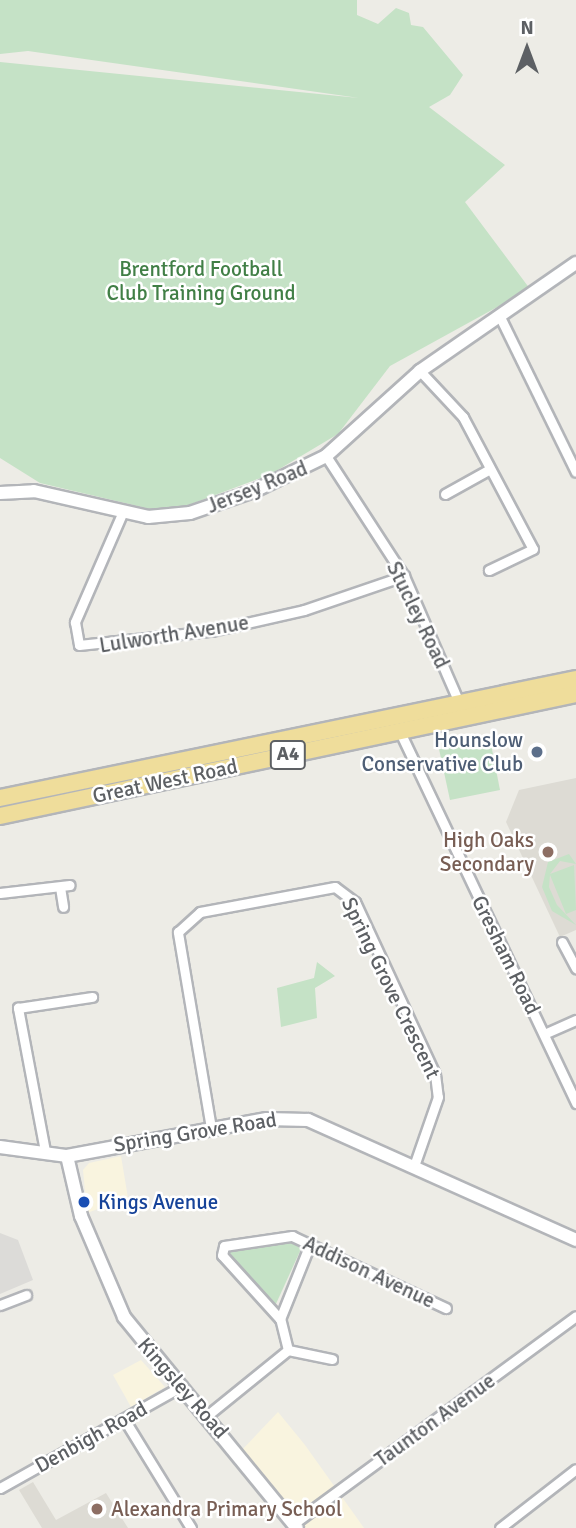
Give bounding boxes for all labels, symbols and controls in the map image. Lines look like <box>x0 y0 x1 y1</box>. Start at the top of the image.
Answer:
north arrow <box>492 14 562 84</box>
text: N <box>520 16 534 40</box>
park label: Brentford Football Club Training Ground <box>106 256 296 306</box>
street label: Jersey Road <box>203 455 311 519</box>
street label: Stucley Road <box>381 557 455 673</box>
street label: Lulworth Avenue <box>97 610 251 658</box>
place label: Hounslow Conservative Club <box>362 727 523 777</box>
road number: A4 <box>269 740 307 770</box>
marker: Hounslow Conservative Club <box>529 744 545 760</box>
street label: Great West Road <box>90 753 240 809</box>
place label: High Oaks Secondary <box>440 827 534 877</box>
marker: High Oaks Secondary <box>540 844 556 860</box>
street label: Gresham Road <box>466 892 546 1018</box>
street label: Spring Grove Crescent <box>336 893 446 1083</box>
street label: Spring Grove Road <box>112 1107 278 1157</box>
place label: Kings Avenue <box>98 1189 218 1215</box>
marker: Kings Avenue <box>76 1194 92 1210</box>
street label: Addison Avenue <box>299 1230 439 1314</box>
street label: Kingsley Road <box>132 1332 234 1444</box>
street label: Taunton Avenue <box>370 1368 500 1472</box>
street label: Denbigh Road <box>30 1396 152 1478</box>
place label: Alexandra Primary School <box>111 1496 342 1522</box>
marker: Alexandra Primary School <box>89 1501 105 1517</box>

